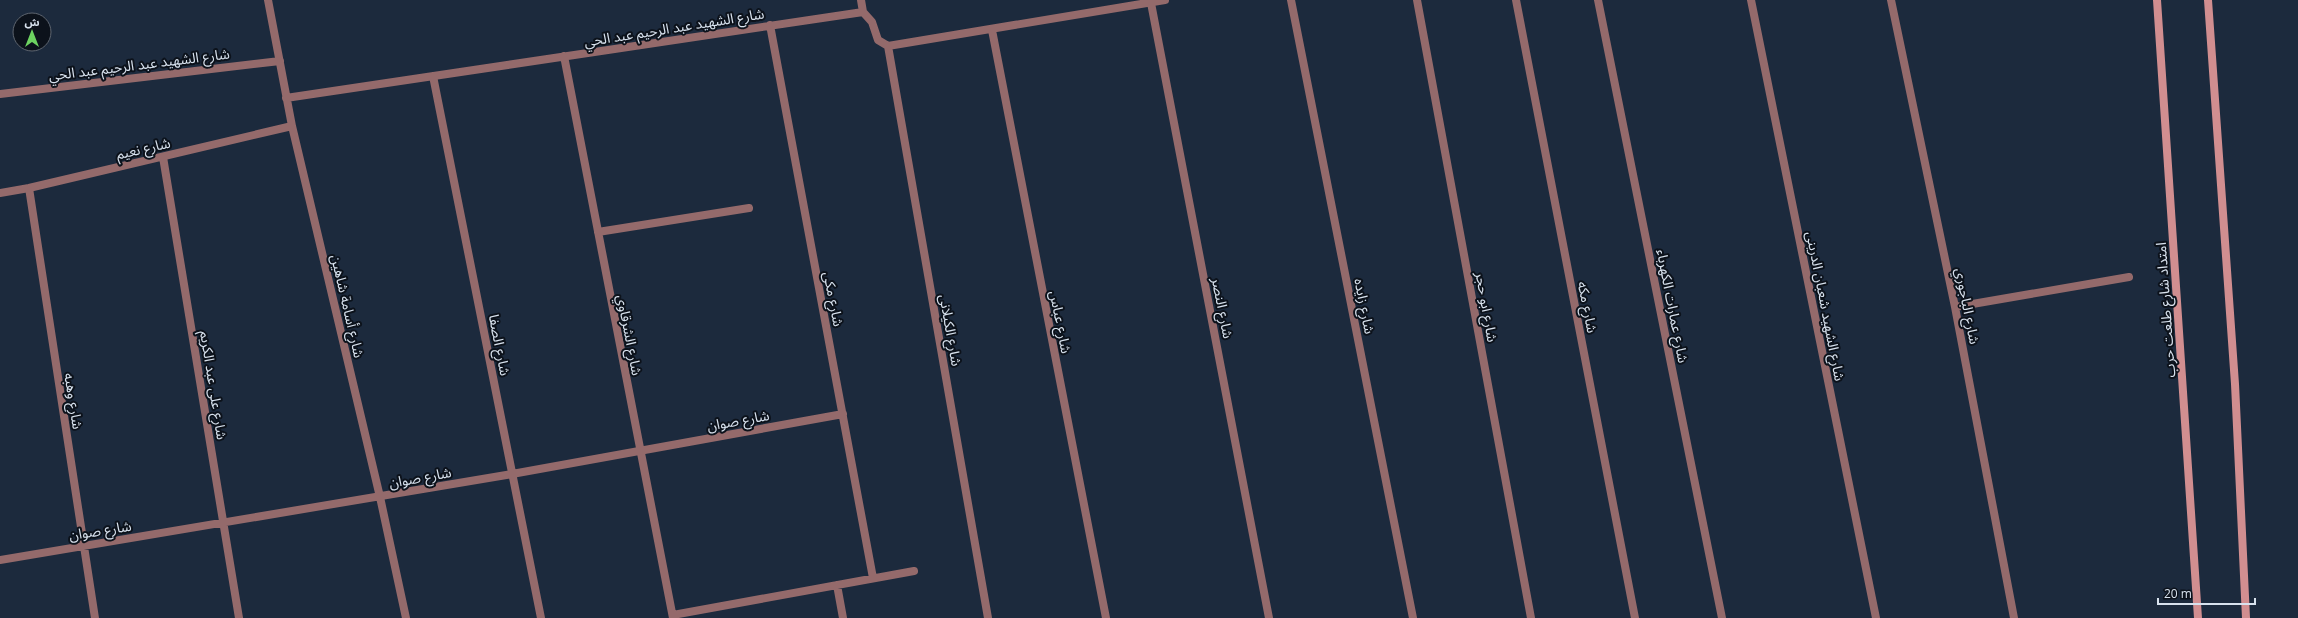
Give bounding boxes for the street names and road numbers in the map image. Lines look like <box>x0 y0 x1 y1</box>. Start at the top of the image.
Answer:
street label: شارع الشهيد عبد الرحيم عبد الحي <box>583 3 766 53</box>
street label: شارع الشهيد عبد الرحيم عبد الحي <box>47 43 231 87</box>
street label: شارع نعيم <box>114 133 172 165</box>
street label: شارع الشهيد شعبان الدرينى <box>1800 230 1850 383</box>
street label: امتداد شارع طلعت حرب <box>2151 242 2181 378</box>
street label: شارع عمارات الكهرباء <box>1651 247 1693 365</box>
street label: شارع أسامة شاهين <box>325 252 369 360</box>
street label: شارع الباجوري <box>1949 266 1985 346</box>
street label: شارع ابو حجر <box>1469 269 1503 344</box>
street label: شارع مكى <box>817 270 849 329</box>
street label: شارع النصر <box>1206 275 1238 340</box>
street label: شارع زايده <box>1348 277 1380 336</box>
street label: شارع مكه <box>1572 280 1602 335</box>
street label: شارع عباس <box>1044 289 1076 356</box>
street label: شارع الشرقاوي <box>611 293 647 378</box>
street label: شارع الكيلانى <box>933 293 967 368</box>
street label: شارع الصفا <box>483 313 515 378</box>
street label: شارع على عبد الكريم <box>194 329 232 441</box>
street label: شارع وهبه <box>58 371 88 431</box>
street label: شارع صوان <box>705 405 771 437</box>
street label: شارع صوان <box>387 462 453 494</box>
street label: شارع صوان <box>67 516 133 546</box>

